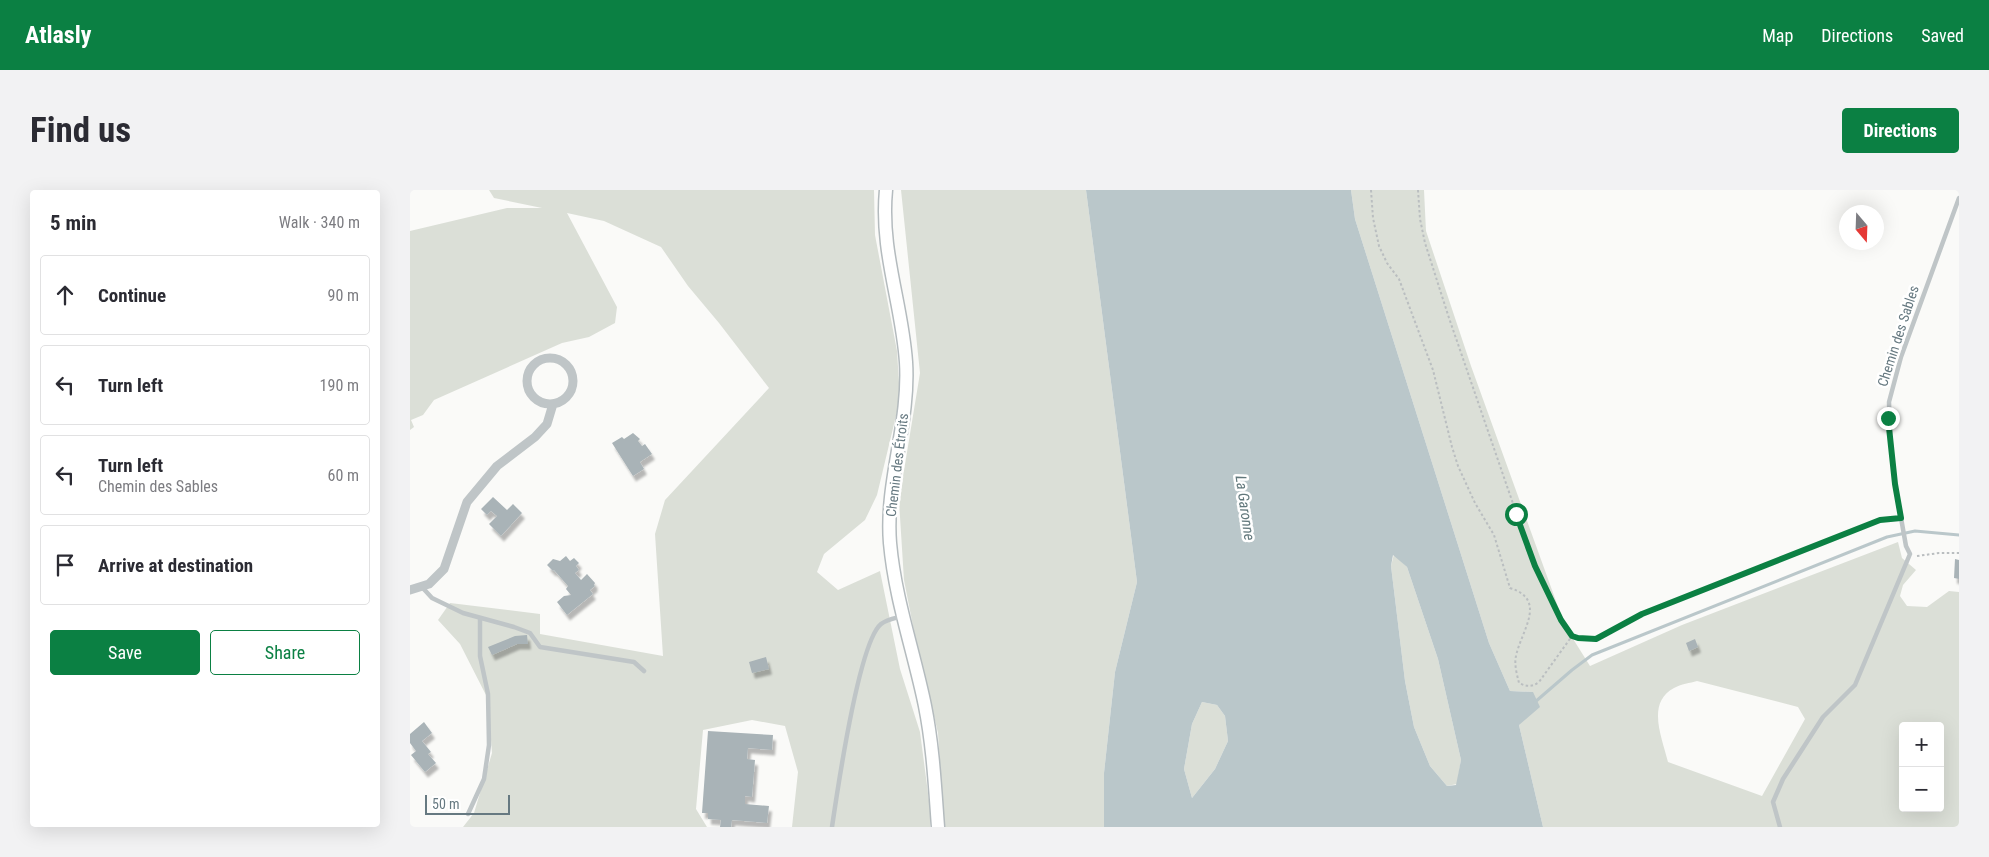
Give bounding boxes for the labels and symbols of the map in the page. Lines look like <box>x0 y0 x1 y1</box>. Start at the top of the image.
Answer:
north arrow <box>1839 205 1884 250</box>
street label: Chemin des Sables <box>1874 284 1922 388</box>
route end <box>1877 407 1900 430</box>
street label: Chemin des Étroits <box>882 412 911 518</box>
water label: La Garonne <box>1232 474 1258 542</box>
route start <box>1505 503 1528 526</box>
scale bar <box>425 792 510 815</box>

